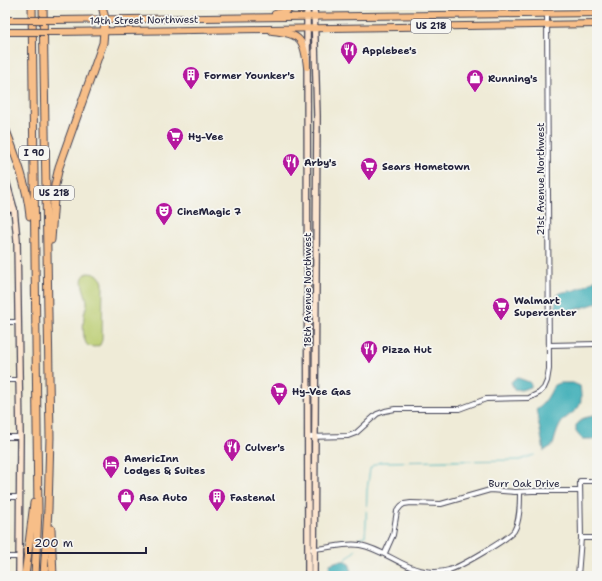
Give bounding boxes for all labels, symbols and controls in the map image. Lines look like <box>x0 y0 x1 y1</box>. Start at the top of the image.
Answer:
street label: 14th Street Northwest <box>90 13 198 27</box>
road number: US 218 <box>411 19 451 33</box>
restaurant icon: Applebee's <box>339 40 359 65</box>
place label: Applebee's <box>362 44 417 57</box>
building icon: Former Younker's <box>181 65 201 90</box>
shop icon: Running's <box>465 68 485 93</box>
place label: Former Younker's <box>204 69 295 82</box>
place label: Running's <box>488 72 538 85</box>
street label: 21st Avenue Northwest <box>534 123 547 235</box>
supermarket icon: Hy-Vee <box>165 126 185 151</box>
place label: Hy-Vee <box>188 130 223 143</box>
road number: I 90 <box>19 146 49 160</box>
restaurant icon: Arby's <box>281 152 301 177</box>
place label: Arby's <box>304 156 336 169</box>
supermarket icon: Sears Hometown <box>359 156 379 181</box>
place label: Sears Hometown <box>382 160 470 173</box>
road number: US 218 <box>34 186 74 200</box>
theatre icon: CineMagic 7 <box>154 201 174 226</box>
place label: CineMagic 7 <box>177 205 241 218</box>
street label: 18th Avenue Northwest <box>301 233 314 347</box>
place label: Walmart Supercenter <box>514 294 577 319</box>
supermarket icon: Walmart Supercenter <box>491 296 511 321</box>
restaurant icon: Pizza Hut <box>359 339 379 364</box>
place label: Pizza Hut <box>382 343 432 356</box>
supermarket icon: Hy-Vee Gas <box>269 381 289 406</box>
place label: Hy-Vee Gas <box>292 385 351 398</box>
restaurant icon: Culver's <box>222 437 242 462</box>
place label: Culver's <box>245 441 285 454</box>
place label: AmericInn Lodges & Suites <box>124 452 205 477</box>
hotel icon: AmericInn Lodges & Suites <box>101 454 121 479</box>
street label: Burr Oak Drive <box>488 477 560 490</box>
shop icon: Asa Auto <box>116 487 136 512</box>
building icon: Fastenal <box>207 487 227 512</box>
place label: Asa Auto <box>139 491 188 504</box>
place label: Fastenal <box>230 491 276 504</box>
scale bar <box>28 529 146 555</box>
text: 200 m <box>34 535 73 551</box>

